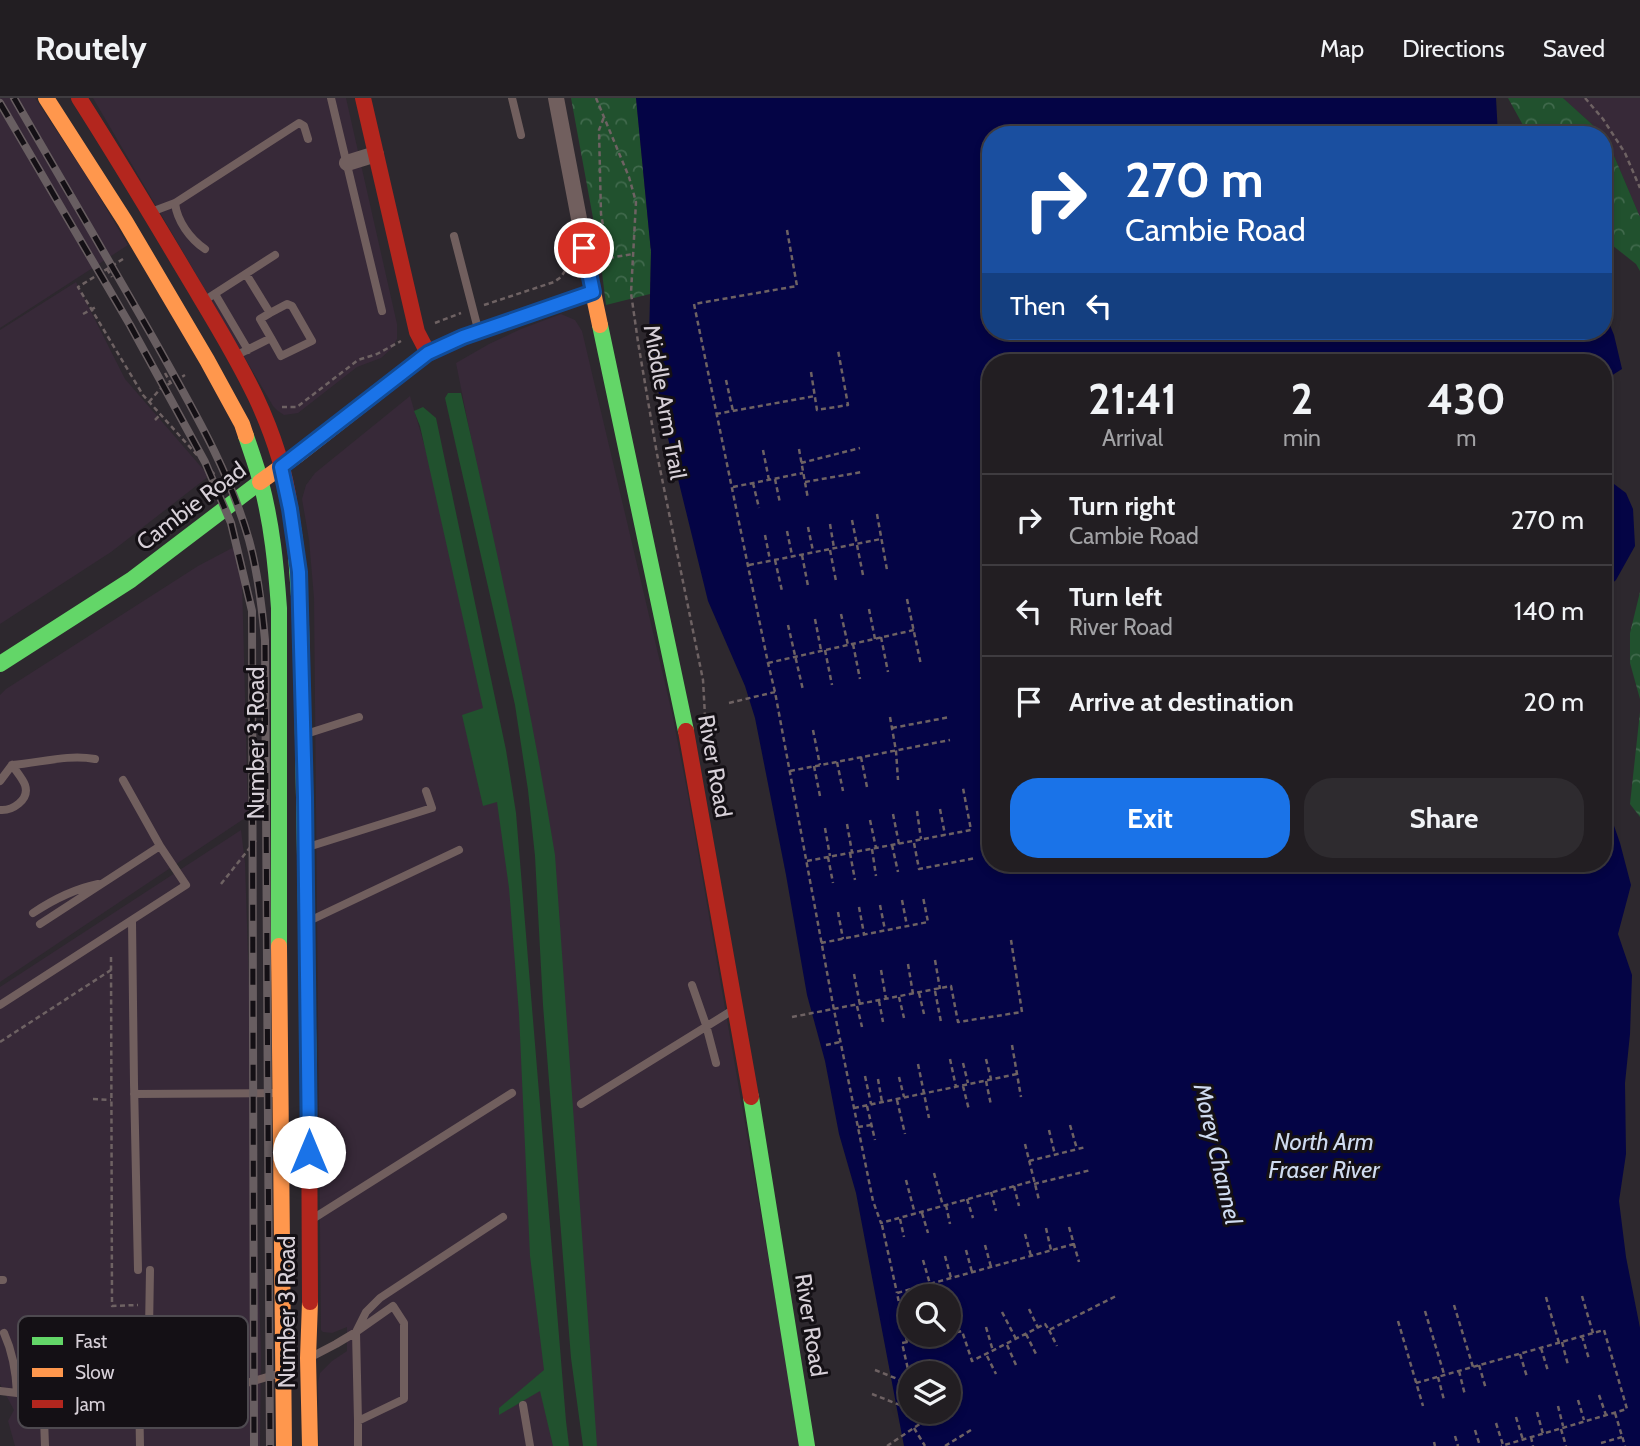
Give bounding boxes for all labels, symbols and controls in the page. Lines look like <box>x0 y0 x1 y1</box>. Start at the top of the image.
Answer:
text: Routely <box>35 28 147 68</box>
text: Map <box>1320 34 1364 63</box>
text: Directions <box>1402 34 1505 63</box>
text: Saved <box>1543 34 1605 63</box>
text: 270 m <box>1125 150 1264 209</box>
icon: right <box>1010 154 1101 245</box>
text: Cambie Road <box>1125 210 1306 249</box>
pin <box>554 218 614 278</box>
icon: arrive <box>565 229 603 267</box>
icon: left <box>1080 287 1118 325</box>
text: Then <box>1010 290 1066 322</box>
street label: Middle Arm Trail <box>638 322 692 482</box>
text: 21:41 <box>1088 373 1177 425</box>
text: 2 <box>1291 373 1313 425</box>
text: 430 <box>1427 373 1506 425</box>
text: Arrival <box>1102 424 1163 452</box>
text: min <box>1283 424 1321 452</box>
text: m <box>1456 424 1477 452</box>
street label: Cambie Road <box>131 456 251 556</box>
text: Turn right <box>1069 490 1175 522</box>
icon: right <box>1010 501 1048 539</box>
text: 270 m <box>1511 504 1584 536</box>
text: Cambie Road <box>1069 522 1199 550</box>
text: Turn left <box>1069 581 1162 613</box>
icon: left <box>1010 592 1048 630</box>
text: 140 m <box>1514 595 1584 627</box>
text: River Road <box>1069 613 1173 641</box>
street label: Number 3 Road <box>242 667 270 819</box>
icon: arrive <box>1010 683 1048 721</box>
text: Arrive at destination <box>1069 686 1294 718</box>
text: 20 m <box>1524 686 1584 718</box>
street label: River Road <box>692 712 738 820</box>
button: Exit <box>1010 778 1290 858</box>
button: Share <box>1304 778 1584 858</box>
water label: Morey Channel <box>1187 1080 1248 1228</box>
position arrow <box>272 1115 346 1189</box>
water label: North Arm Fraser River <box>1268 1127 1381 1184</box>
street label: Number 3 Road <box>273 1236 301 1388</box>
street label: River Road <box>789 1272 833 1378</box>
map controls <box>898 1284 961 1424</box>
button: search <box>898 1284 961 1347</box>
legend <box>18 1316 248 1428</box>
text: Fast <box>75 1330 108 1353</box>
text: Slow <box>75 1361 115 1384</box>
button: layers <box>898 1361 961 1424</box>
text: Jam <box>74 1393 105 1416</box>

